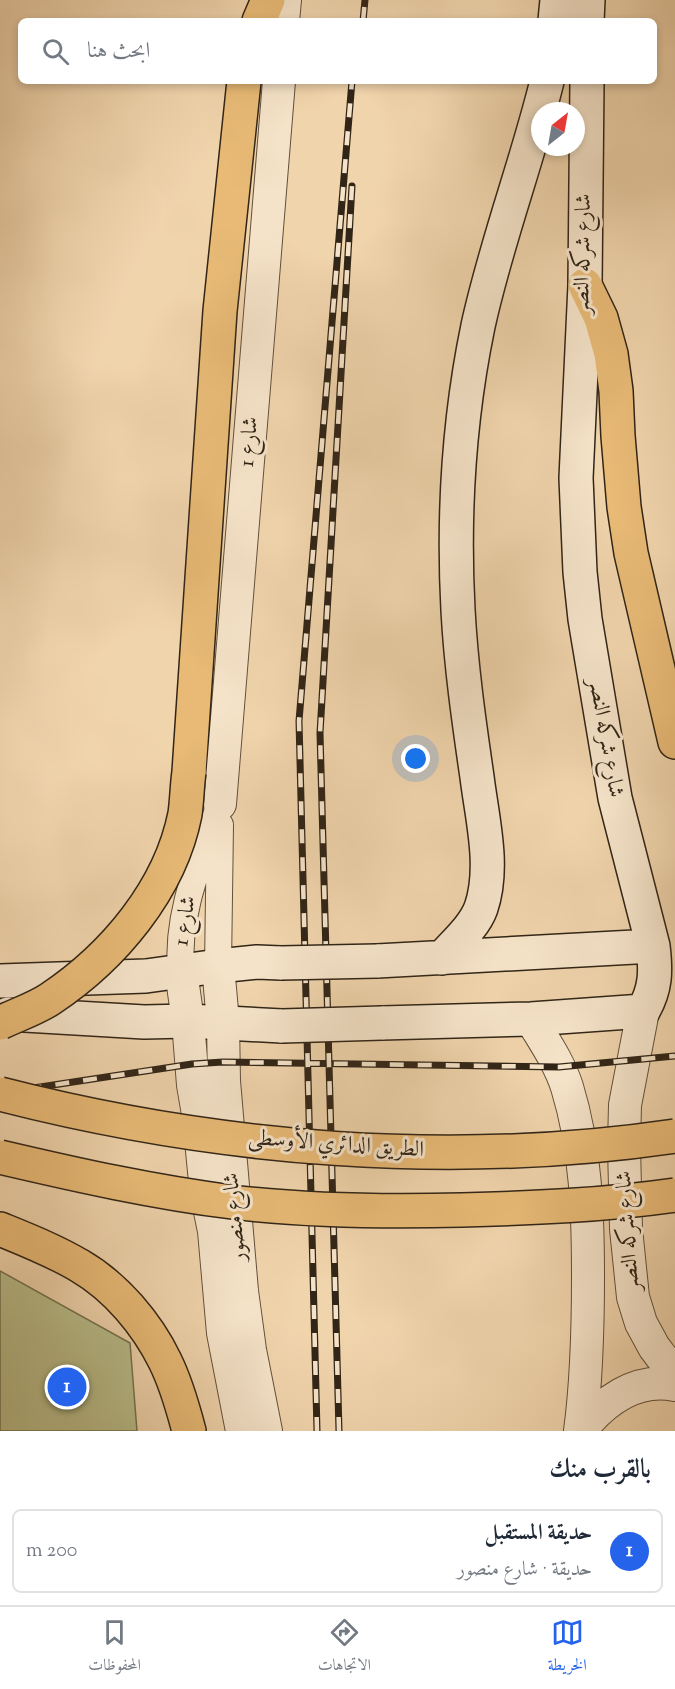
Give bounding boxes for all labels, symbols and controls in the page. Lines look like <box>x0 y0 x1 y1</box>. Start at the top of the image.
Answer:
search box <box>18 18 657 84</box>
icon: search <box>39 35 72 68</box>
text: ابحث هنا <box>87 36 150 68</box>
north arrow <box>531 102 585 156</box>
street label: شارع شركه النصر <box>567 194 601 316</box>
street label: شارع 1 <box>232 416 268 468</box>
street label: شارع شركه النصر <box>578 674 631 800</box>
your location <box>401 744 430 773</box>
street label: شارع 1 <box>166 894 206 948</box>
street label: الطريق الدائري الأوسطى <box>247 1121 425 1167</box>
street label: شارع شركه النصر <box>609 1170 649 1294</box>
street label: شارع منصور <box>216 1171 256 1265</box>
pin: 1 <box>48 1364 86 1410</box>
text: بالقرب منك <box>549 1452 651 1489</box>
text: حديقة المستقبل <box>484 1518 592 1550</box>
text: 200 m <box>26 1537 77 1566</box>
text: 1 <box>626 1537 633 1566</box>
text: حديقة · شارع منصور <box>457 1556 592 1585</box>
tab: المحفوظات <box>88 1616 141 1680</box>
tab: الاتجاهات <box>318 1616 371 1680</box>
tab: الخريطة <box>548 1616 587 1680</box>

